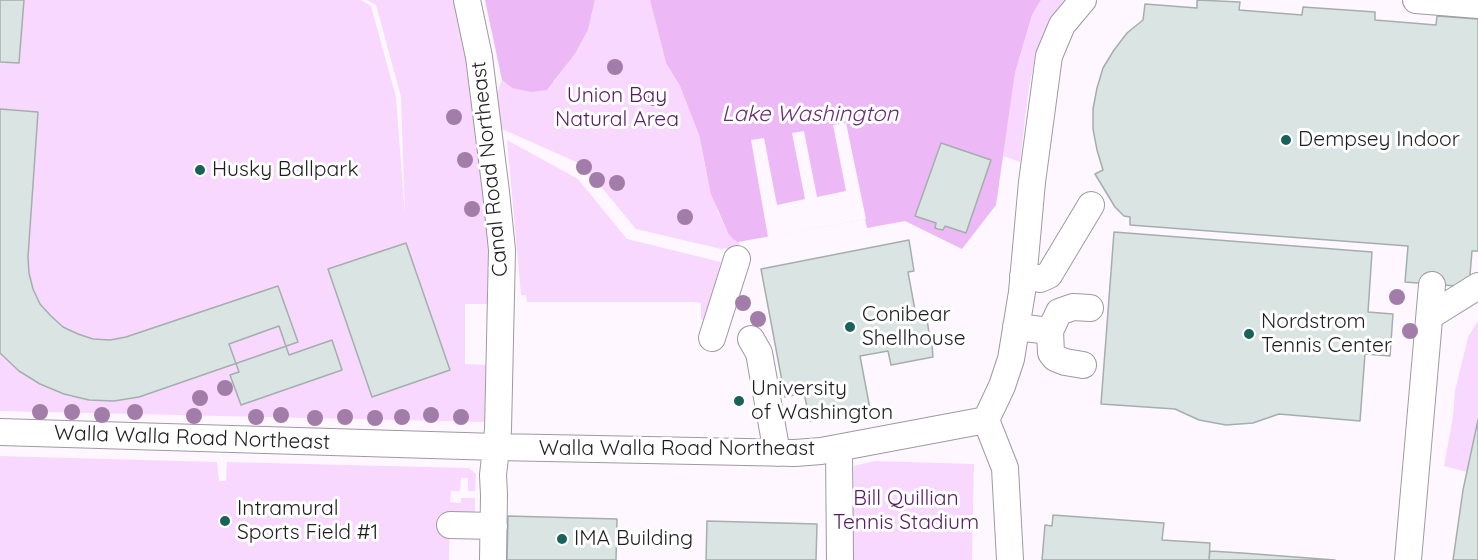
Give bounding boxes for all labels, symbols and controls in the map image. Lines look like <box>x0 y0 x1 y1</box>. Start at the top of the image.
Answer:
street label: Canal Road Northeast <box>466 60 514 278</box>
park label: Union Bay Natural Area <box>555 83 679 133</box>
water label: Lake Washington <box>722 101 898 127</box>
place label: Dempsey Indoor <box>1298 127 1460 153</box>
marker: Dempsey Indoor <box>1279 133 1293 147</box>
place label: Husky Ballpark <box>212 157 359 183</box>
marker: Husky Ballpark <box>193 163 207 177</box>
place label: Conibear Shellhouse <box>862 302 966 352</box>
place label: Nordstrom Tennis Center <box>1261 309 1392 359</box>
marker: Conibear Shellhouse <box>843 320 857 334</box>
marker: Nordstrom Tennis Center <box>1242 327 1256 341</box>
place label: University of Washington <box>751 376 893 426</box>
marker: University of Washington <box>732 394 746 408</box>
street label: Walla Walla Road Northeast <box>53 421 331 455</box>
street label: Walla Walla Road Northeast <box>539 436 815 462</box>
park label: Bill Quillian Tennis Stadium <box>833 486 979 536</box>
place label: Intramural Sports Field #1 <box>237 496 378 546</box>
marker: Intramural Sports Field #1 <box>218 514 232 528</box>
place label: IMA Building <box>574 526 693 552</box>
marker: IMA Building <box>555 532 569 546</box>

